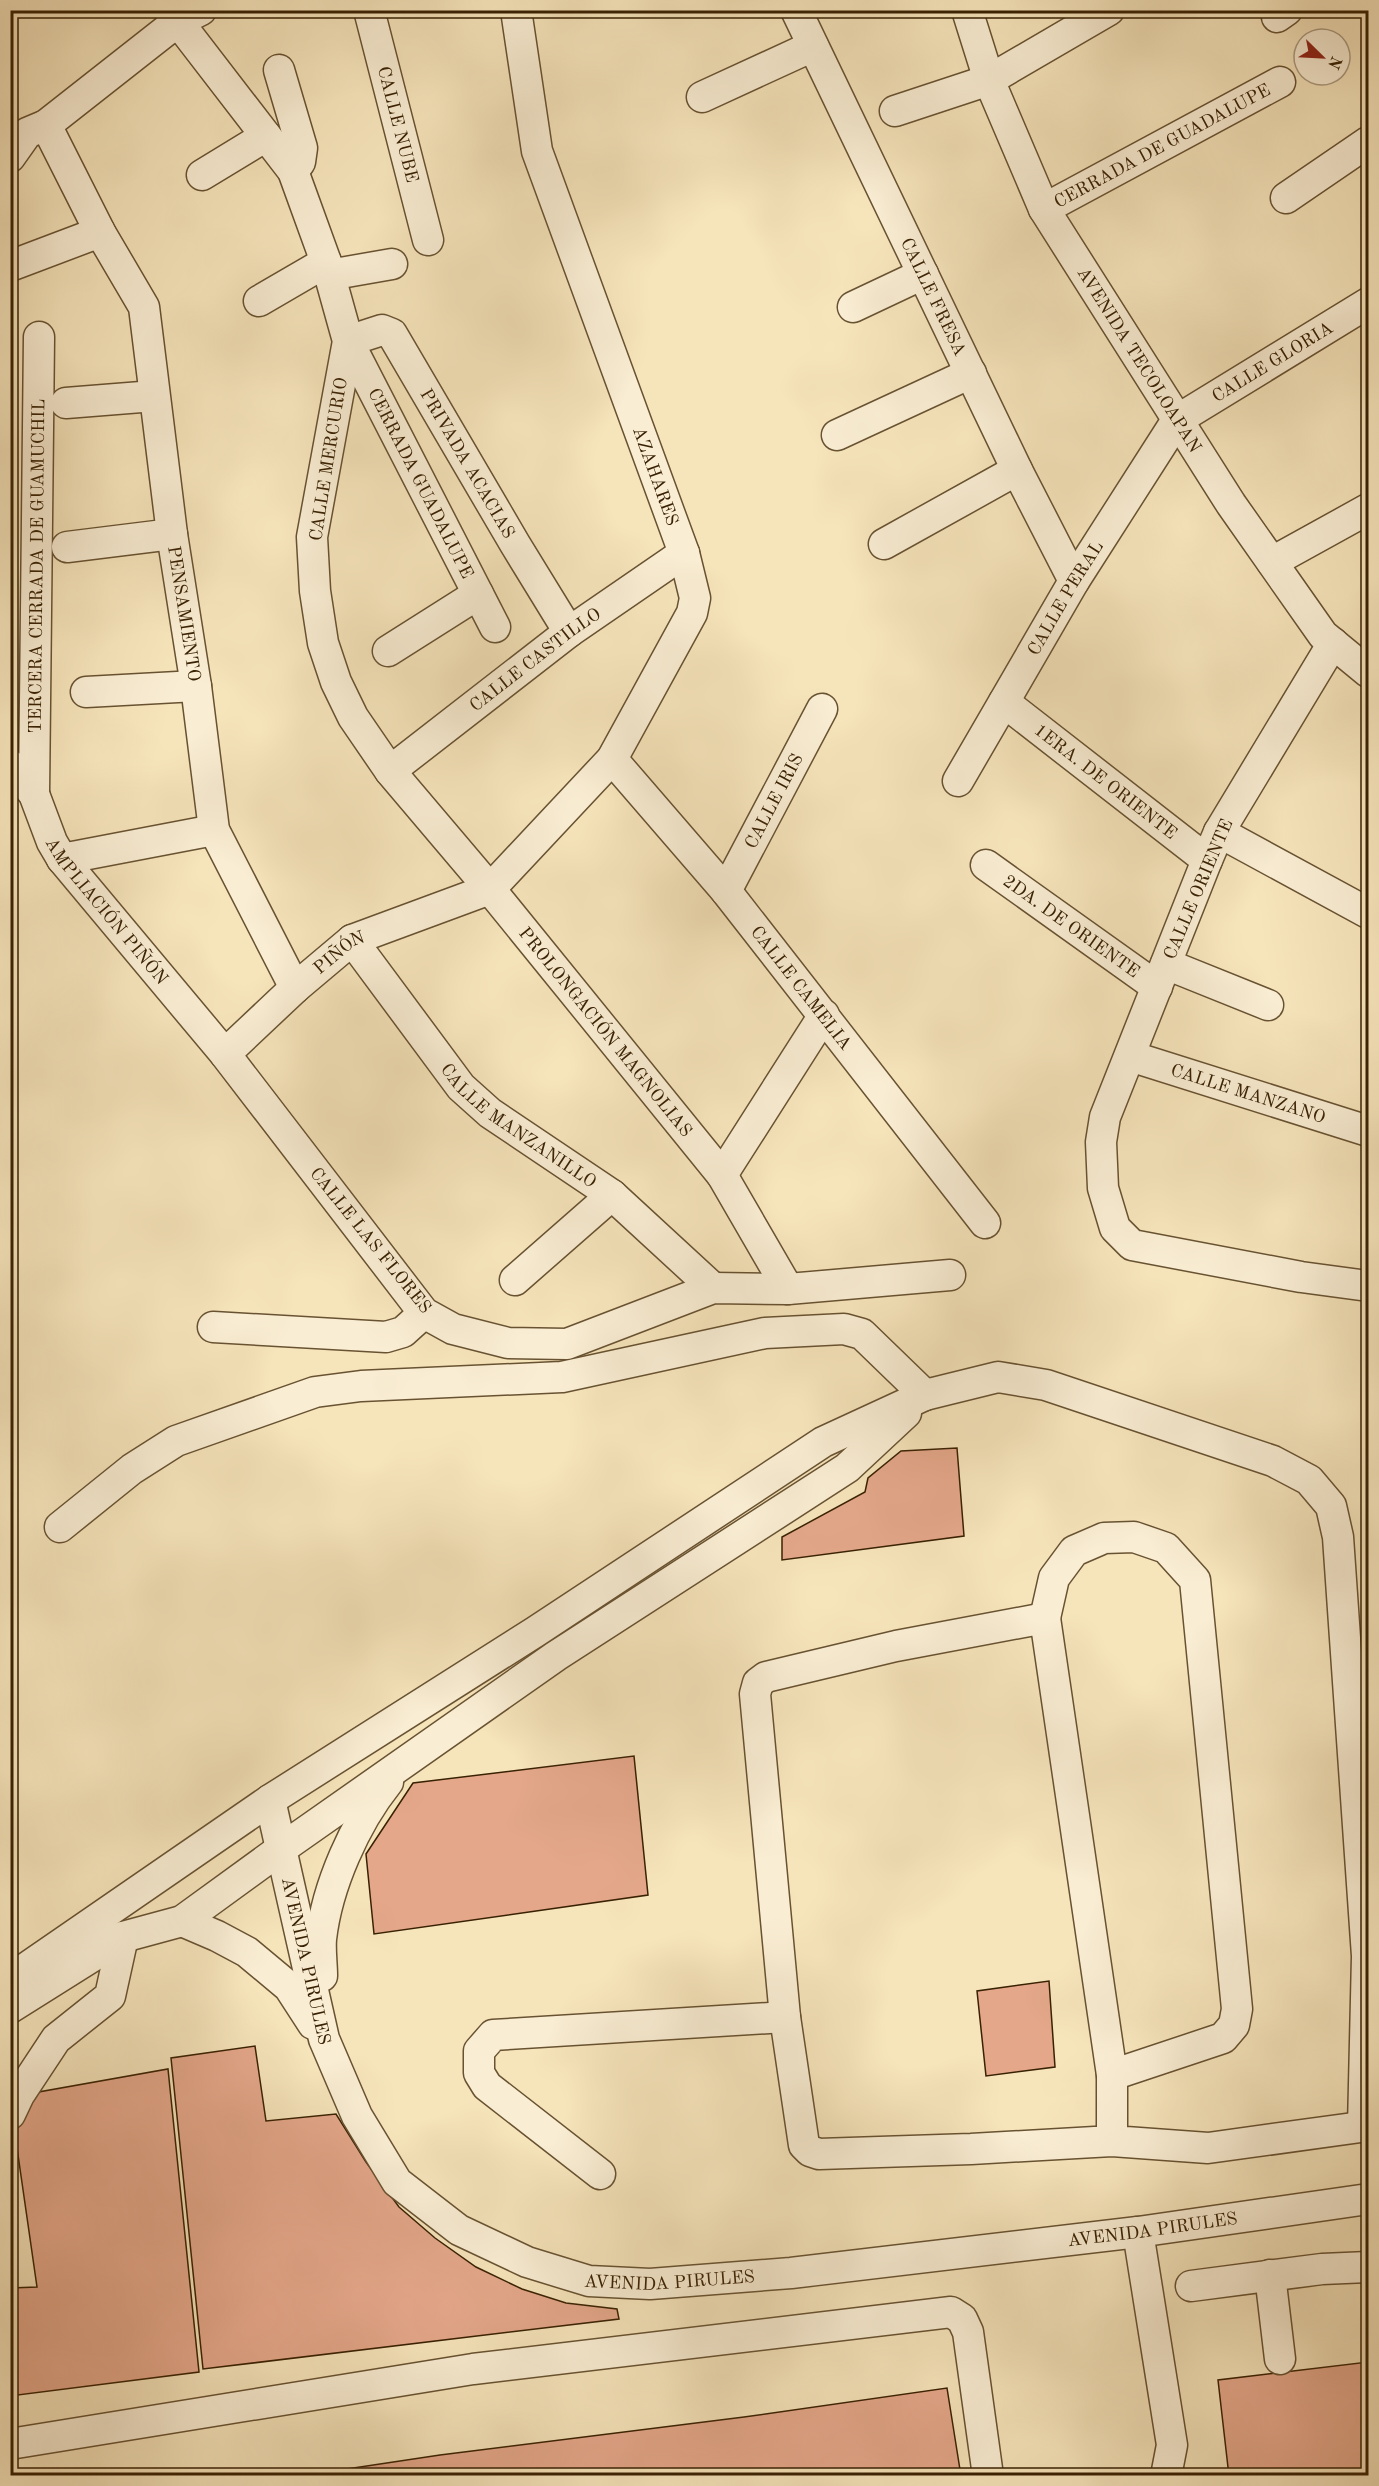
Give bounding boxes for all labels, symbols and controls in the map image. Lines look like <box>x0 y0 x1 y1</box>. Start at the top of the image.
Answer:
north arrow <box>1292 27 1352 87</box>
text: N <box>1324 53 1344 72</box>
street label: CALLE NUBE <box>374 65 421 185</box>
street label: CERRADA DE GUADALUPE <box>1051 81 1274 212</box>
street label: CALLE FRESA <box>897 235 969 359</box>
street label: AVENIDA TECOLOAPAN <box>1073 264 1204 456</box>
street label: CALLE GLORIA <box>1209 319 1336 406</box>
street label: CALLE MERCURIO <box>307 376 351 542</box>
street label: CERRADA GUADALUPE <box>364 385 476 582</box>
street label: PRIVADA ACACIAS <box>416 386 518 542</box>
street label: TERCERA CERRADA DE GUAMUCHIL <box>27 399 48 733</box>
street label: AZAHARES <box>629 425 681 528</box>
street label: CALLE PERAL <box>1025 538 1107 659</box>
street label: PENSAMIENTO <box>164 545 203 683</box>
street label: CALLE CASTILLO <box>467 605 604 715</box>
street label: 1ERA. DE ORIENTE <box>1030 721 1180 843</box>
street label: CALLE IRIS <box>742 751 807 852</box>
street label: CALLE ORIENTE <box>1161 817 1237 962</box>
street label: AMPLIACIÓN PIÑÓN <box>42 835 171 988</box>
street label: 2DA. DE ORIENTE <box>999 872 1142 981</box>
street label: CALLE CAMELIA <box>747 923 855 1054</box>
street label: PROLONGACIÓN MAGNOLIAS <box>515 924 695 1141</box>
street label: PIÑÓN <box>311 928 367 978</box>
street label: CALLE MANZANILLO <box>437 1060 599 1192</box>
street label: CALLE MANZANO <box>1168 1061 1328 1127</box>
street label: CALLE LAS FLORES <box>306 1164 434 1317</box>
street label: AVENIDA PIRULES <box>278 1876 333 2047</box>
street label: AVENIDA PIRULES <box>1067 2210 1239 2250</box>
street label: AVENIDA PIRULES <box>584 2268 756 2294</box>

